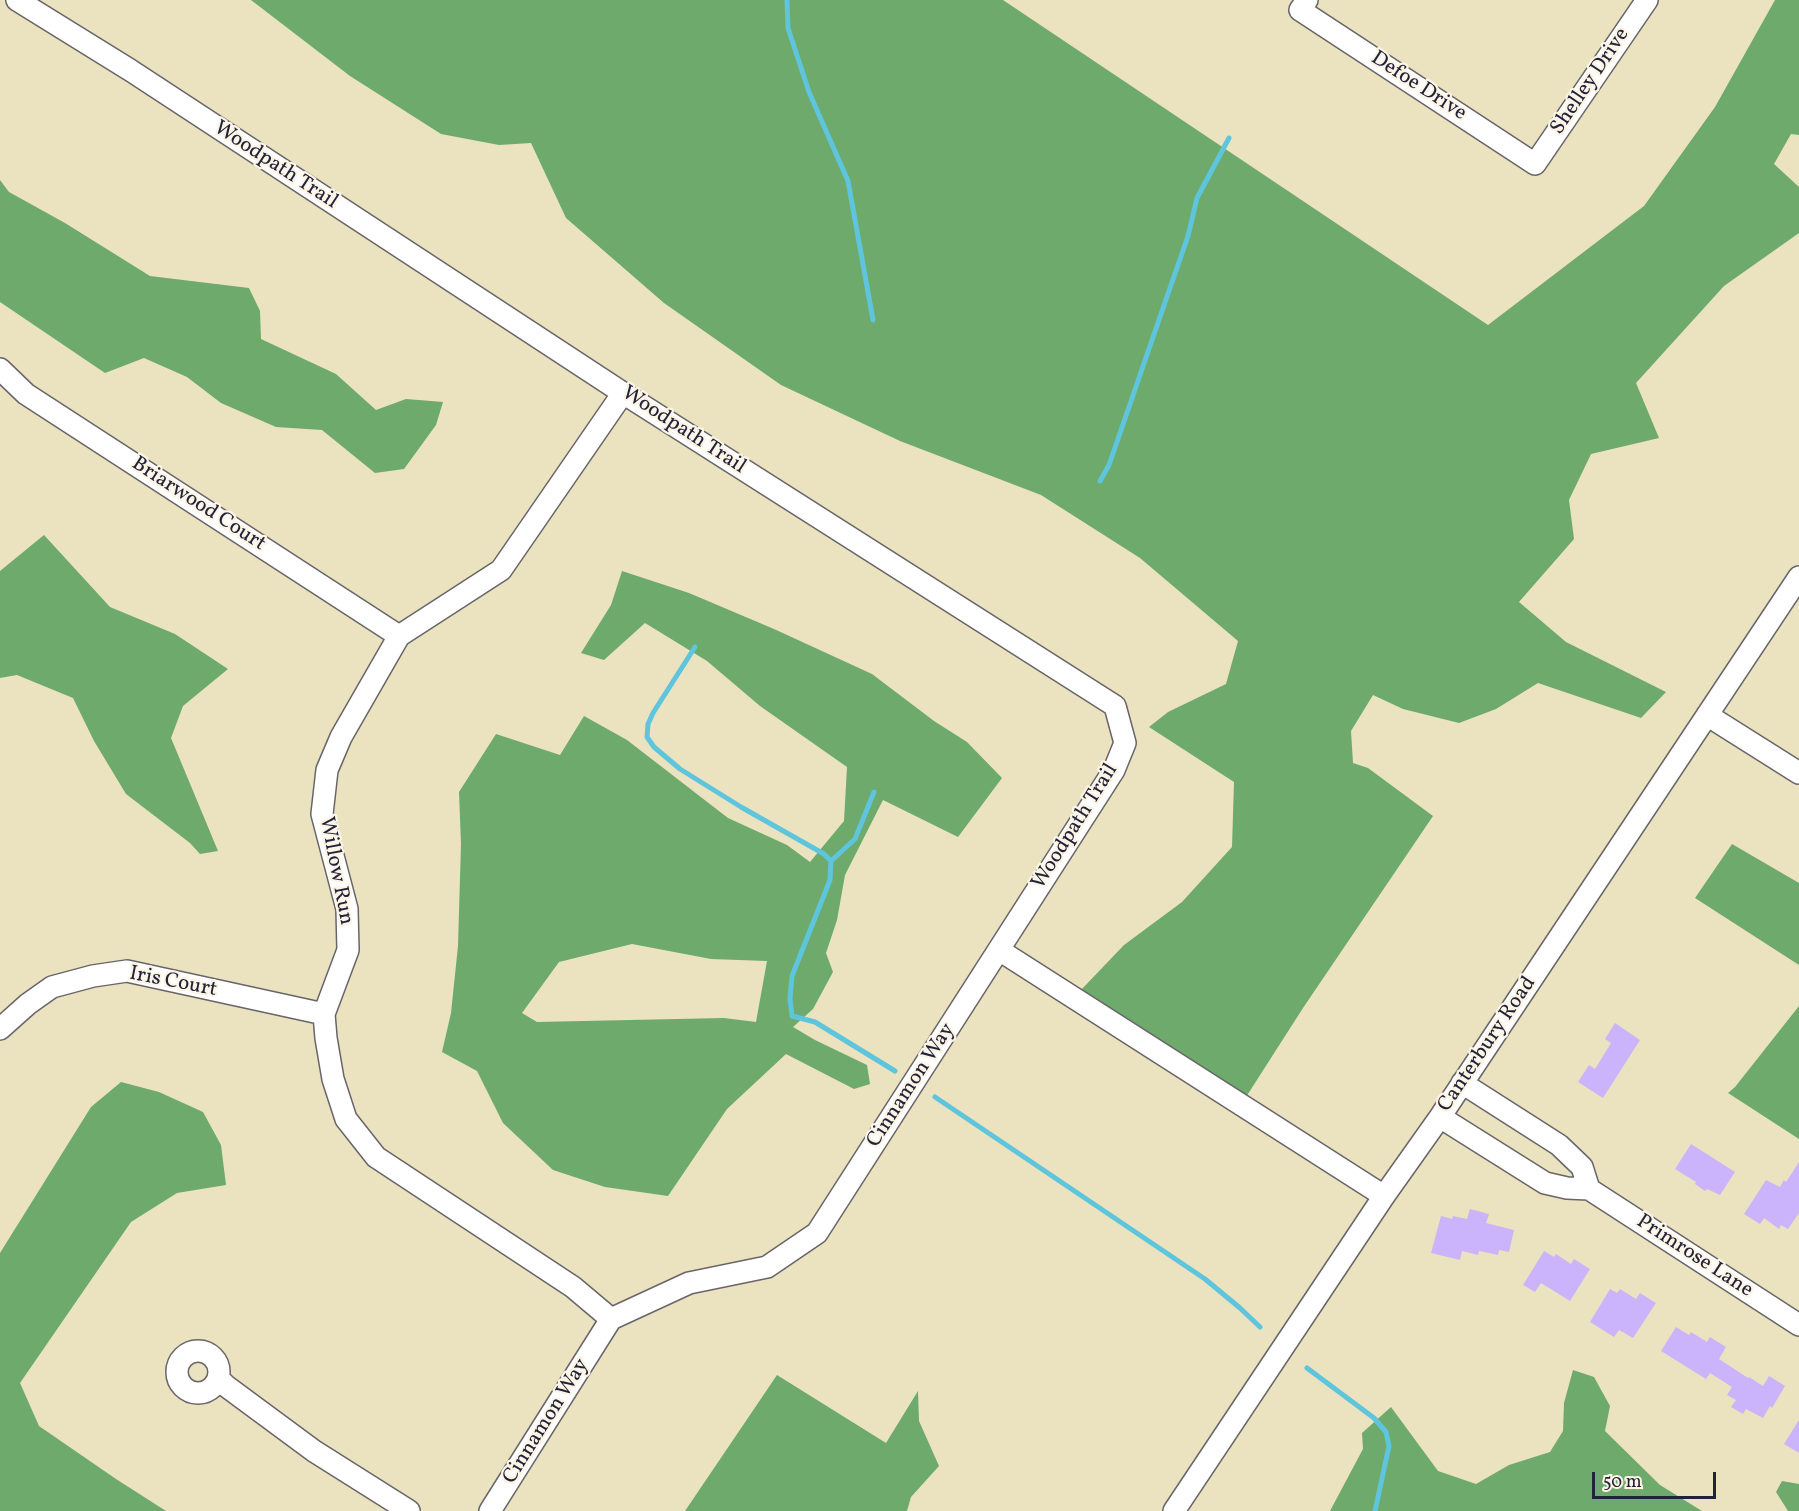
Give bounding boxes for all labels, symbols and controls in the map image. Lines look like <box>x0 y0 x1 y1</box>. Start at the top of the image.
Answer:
street label: Shelley Drive <box>1546 24 1636 140</box>
street label: Defoe Drive <box>1365 47 1471 127</box>
street label: Woodpath Trail <box>208 116 342 216</box>
street label: Woodpath Trail <box>616 381 750 481</box>
street label: Briarwood Court <box>126 452 270 558</box>
street label: Woodpath Trail <box>1027 760 1125 894</box>
street label: Willow Run <box>312 815 358 927</box>
street label: Iris Court <box>127 962 219 1004</box>
street label: Canterbury Road <box>1433 973 1543 1117</box>
street label: Cinnamon Way <box>863 1019 961 1153</box>
street label: Primrose Lane <box>1631 1210 1757 1304</box>
street label: Cinnamon Way <box>498 1355 596 1489</box>
scale bar <box>1595 1460 1720 1498</box>
text: 50 m <box>1603 1470 1642 1495</box>

